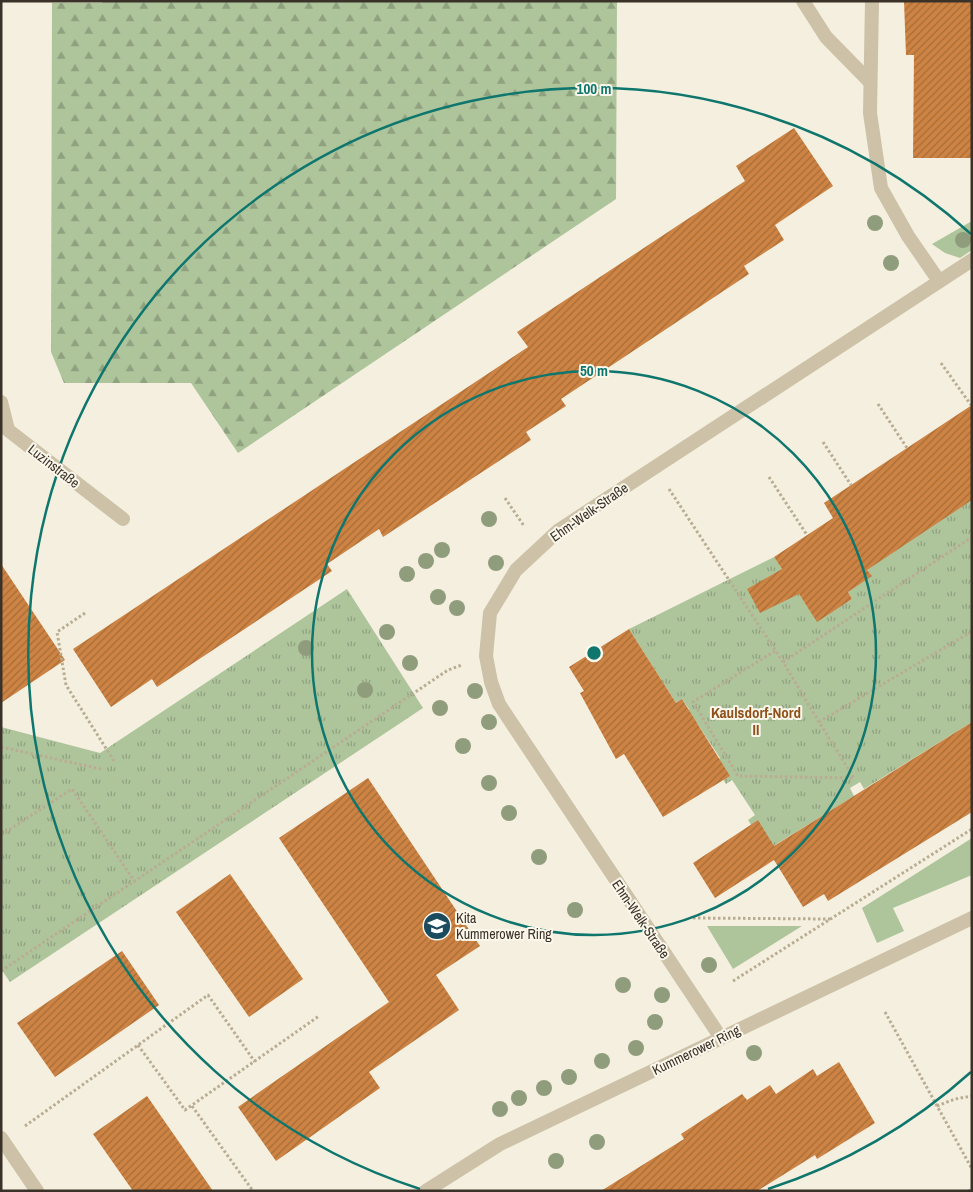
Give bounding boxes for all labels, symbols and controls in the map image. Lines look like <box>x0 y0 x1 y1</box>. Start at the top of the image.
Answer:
text: 100 m <box>577 78 611 99</box>
text: 50 m <box>580 360 608 381</box>
street label: Luzinstraße <box>25 440 83 492</box>
street label: Ehm-Welk-Straße <box>547 479 631 545</box>
centre of rings <box>585 644 603 662</box>
district label: Kaulsdorf-Nord II <box>711 702 801 740</box>
street label: Ehm-Welk-Straße <box>608 876 674 962</box>
place label: Kita Kummerower Ring <box>456 909 552 943</box>
school or university icon: Kita Kummerower Ring <box>422 911 452 941</box>
street label: Kummerower Ring <box>649 1021 743 1079</box>

